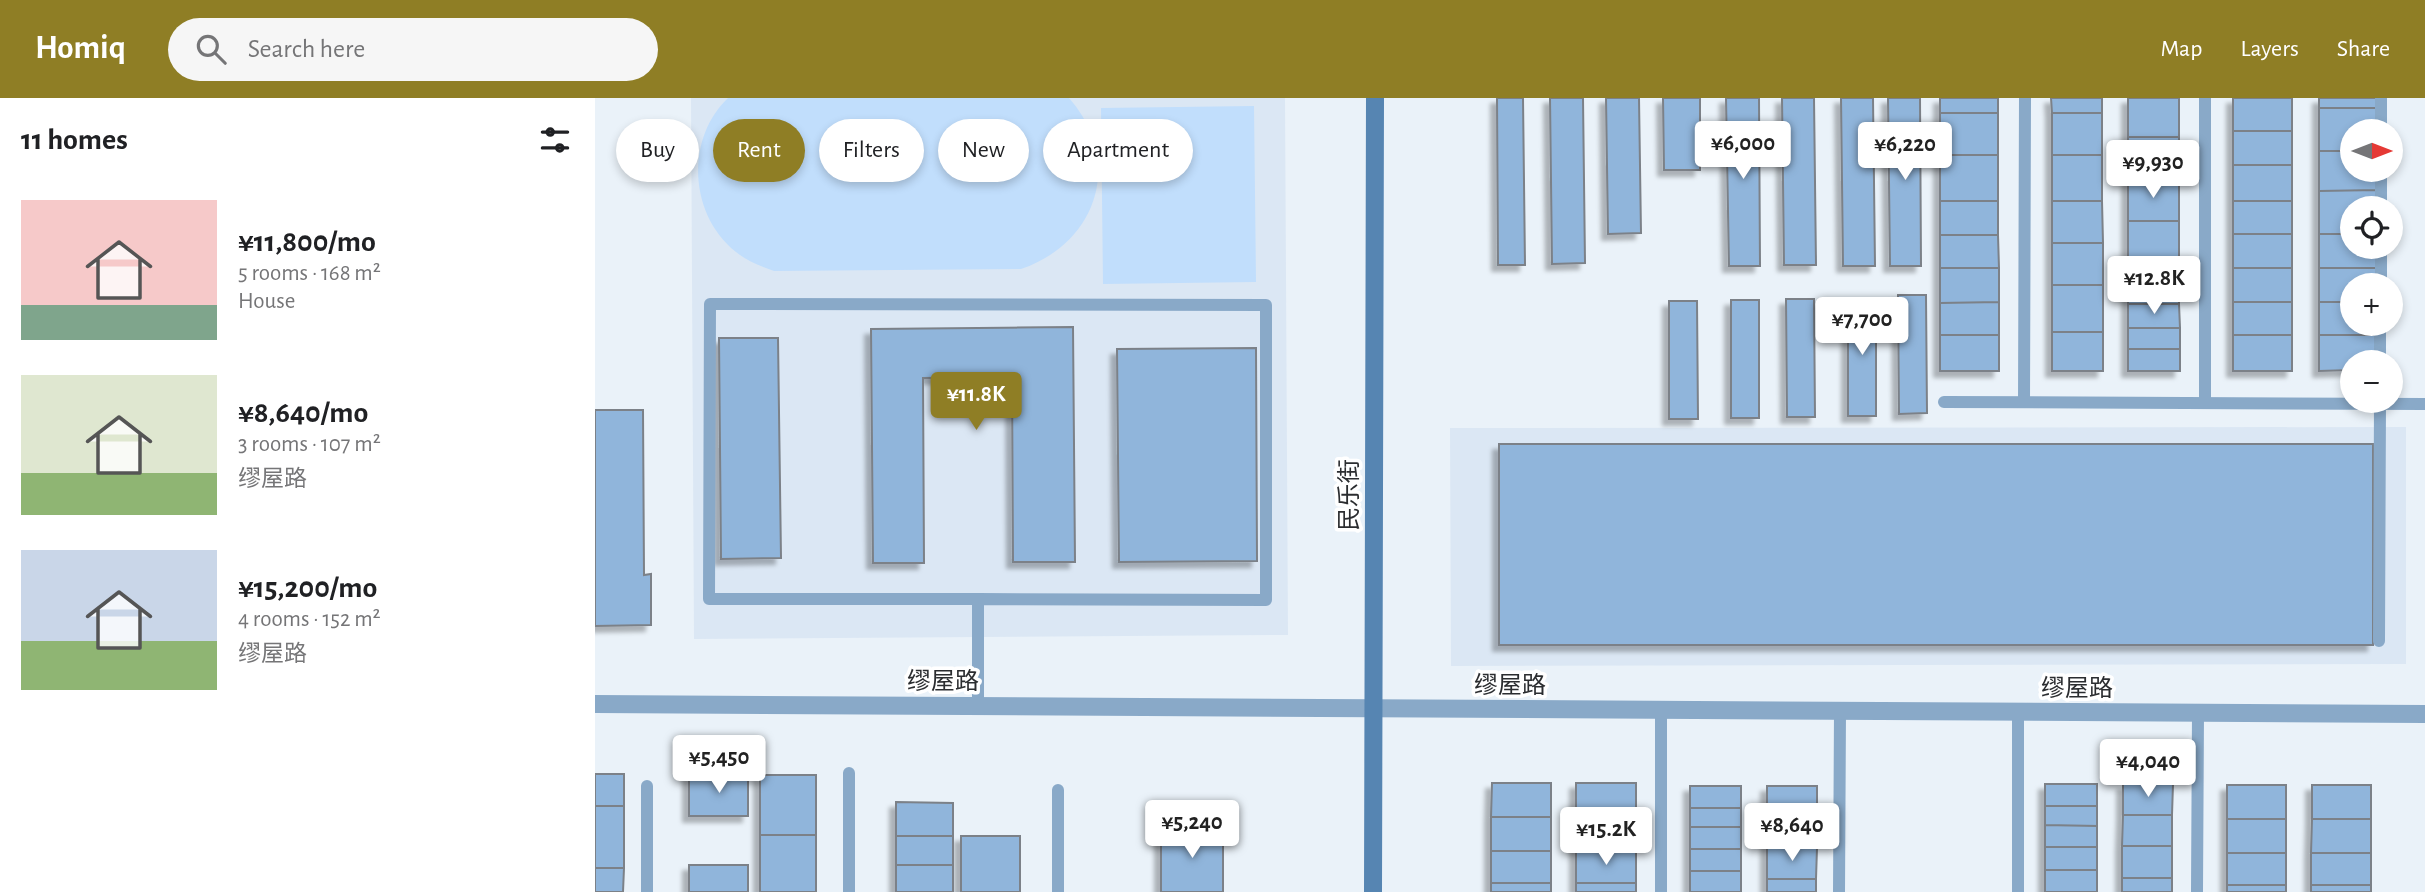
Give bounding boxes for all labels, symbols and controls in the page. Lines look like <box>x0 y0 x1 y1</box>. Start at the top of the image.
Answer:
search box <box>168 18 658 81</box>
icon: search <box>192 30 230 68</box>
text: Homiq <box>35 32 126 65</box>
text: Search here <box>248 36 365 62</box>
text: Map <box>2160 37 2202 61</box>
text: Layers <box>2240 37 2299 61</box>
text: Share <box>2337 37 2390 61</box>
chip: Buy <box>616 119 699 182</box>
chip: Rent <box>713 119 805 182</box>
chip: Filters <box>819 119 924 182</box>
chip: New <box>938 119 1029 182</box>
chip: Apartment <box>1043 119 1193 182</box>
north arrow <box>2340 119 2403 182</box>
map controls <box>2340 119 2403 413</box>
icon: filters <box>536 121 574 159</box>
pin: ¥6,000 <box>1686 122 1800 181</box>
pin: ¥6,220 <box>1848 122 1962 182</box>
text: 11 homes <box>21 125 128 155</box>
text: ¥6,000 <box>1711 132 1775 155</box>
text: ¥6,220 <box>1874 133 1936 156</box>
pin: ¥9,930 <box>2096 140 2210 200</box>
text: ¥9,930 <box>2122 151 2184 174</box>
button: locate <box>2340 196 2403 259</box>
text: ¥11,800/mo <box>238 227 376 257</box>
icon: home <box>77 228 161 312</box>
pin: ¥12.8K <box>2097 256 2211 316</box>
text: 5 rooms · 168 m² <box>238 262 381 285</box>
text: ¥12.8K <box>2123 267 2185 290</box>
button: + <box>2340 273 2403 336</box>
text: House <box>238 290 295 313</box>
pin: ¥7,700 <box>1805 298 1919 357</box>
text: ¥7,700 <box>1831 308 1893 331</box>
button: − <box>2340 350 2403 413</box>
pin: ¥11.8K <box>919 372 1033 432</box>
text: ¥11.8K <box>947 383 1005 406</box>
text: ¥8,640/mo <box>238 398 368 428</box>
icon: home <box>77 403 161 487</box>
text: 3 rooms · 107 m² <box>238 433 381 456</box>
street label: 民乐街 <box>1336 459 1362 531</box>
text: 缪屋路 <box>238 468 307 491</box>
text: ¥15,200/mo <box>238 573 377 603</box>
icon: home <box>77 578 161 662</box>
text: 4 rooms · 152 m² <box>238 608 381 631</box>
text: 缪屋路 <box>238 643 307 666</box>
street label: 缪屋路 <box>907 668 979 694</box>
street label: 缪屋路 <box>1474 672 1546 698</box>
street label: 缪屋路 <box>2041 675 2113 701</box>
pin: ¥5,450 <box>662 736 776 795</box>
pin: ¥4,040 <box>2091 740 2205 799</box>
text: ¥5,450 <box>689 746 749 769</box>
text: ¥4,040 <box>2116 750 2180 773</box>
pin: ¥5,240 <box>1135 800 1249 860</box>
pin: ¥8,640 <box>1735 804 1849 863</box>
pin: ¥15.2K <box>1549 808 1663 867</box>
text: ¥5,240 <box>1161 811 1223 834</box>
text: ¥8,640 <box>1760 814 1824 837</box>
text: ¥15.2K <box>1576 818 1636 841</box>

